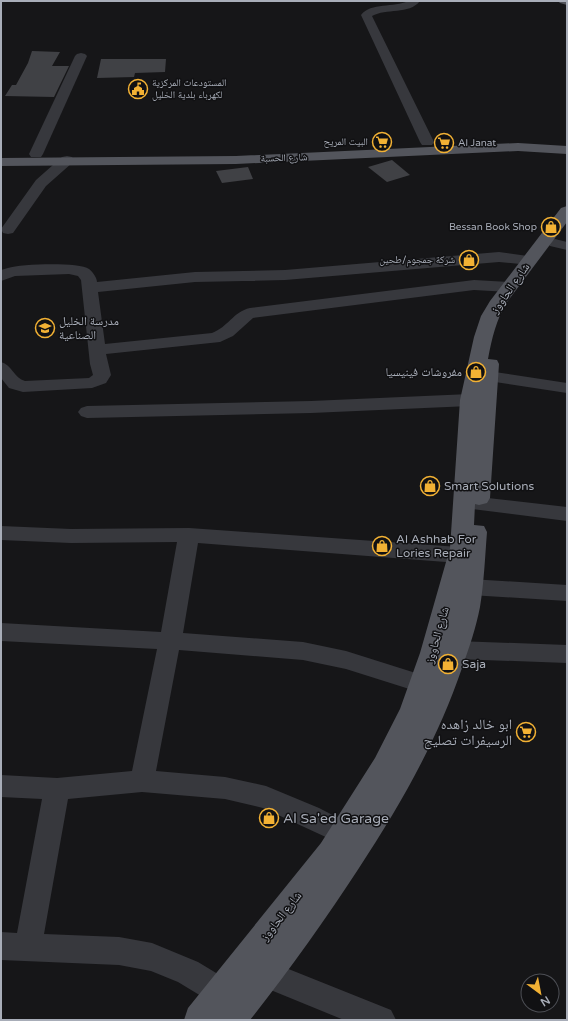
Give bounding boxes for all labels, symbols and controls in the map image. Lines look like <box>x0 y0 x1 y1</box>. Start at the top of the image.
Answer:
place label: المستودعات المركزية لكهرباء بلدية الخليل <box>152 77 226 101</box>
public building icon: المستودعات المركزية لكهرباء بلدية الخليل <box>127 78 149 100</box>
supermarket icon: البيت المريح <box>371 131 393 153</box>
supermarket icon: Al Janat <box>433 132 455 154</box>
place label: البيت المريح <box>323 136 368 148</box>
place label: Al Janat <box>458 137 496 149</box>
street label: شارع الحسبة <box>260 151 308 165</box>
shop icon: Bessan Book Shop <box>540 216 562 238</box>
place label: Bessan Book Shop <box>449 221 537 233</box>
shop icon: شركة جمجوم/طحين <box>458 249 480 271</box>
place label: شركة جمجوم/طحين <box>379 254 455 267</box>
street label: شارع الحاووز <box>487 260 533 317</box>
place label: مدرسة الخليل الصناعية <box>59 314 119 342</box>
school or university icon: مدرسة الخليل الصناعية <box>34 317 56 339</box>
shop icon: مفروشات فينيسيا <box>465 361 487 383</box>
place label: مفروشات فينيسيا <box>386 365 462 379</box>
shop icon: Smart Solutions <box>419 475 441 497</box>
place label: Smart Solutions <box>444 479 535 493</box>
place label: Al Ashhab For Lories Repair <box>396 532 477 560</box>
shop icon: Al Ashhab For Lories Repair <box>371 535 393 557</box>
street label: شارع الحاووز <box>422 605 453 666</box>
shop icon: Saja <box>437 653 459 675</box>
place label: Saja <box>462 657 486 671</box>
place label: ابو خالد زاهده الرسيفرات تصليح <box>423 716 512 750</box>
supermarket icon: ابو خالد زاهده الرسيفرات تصليح <box>515 721 537 743</box>
shop icon: Al Sa'ed Garage <box>258 807 280 829</box>
place label: Al Sa'ed Garage <box>283 810 389 827</box>
street label: شارع الحاووز <box>257 889 305 945</box>
north arrow <box>520 973 560 1013</box>
text: N <box>538 993 552 1009</box>

